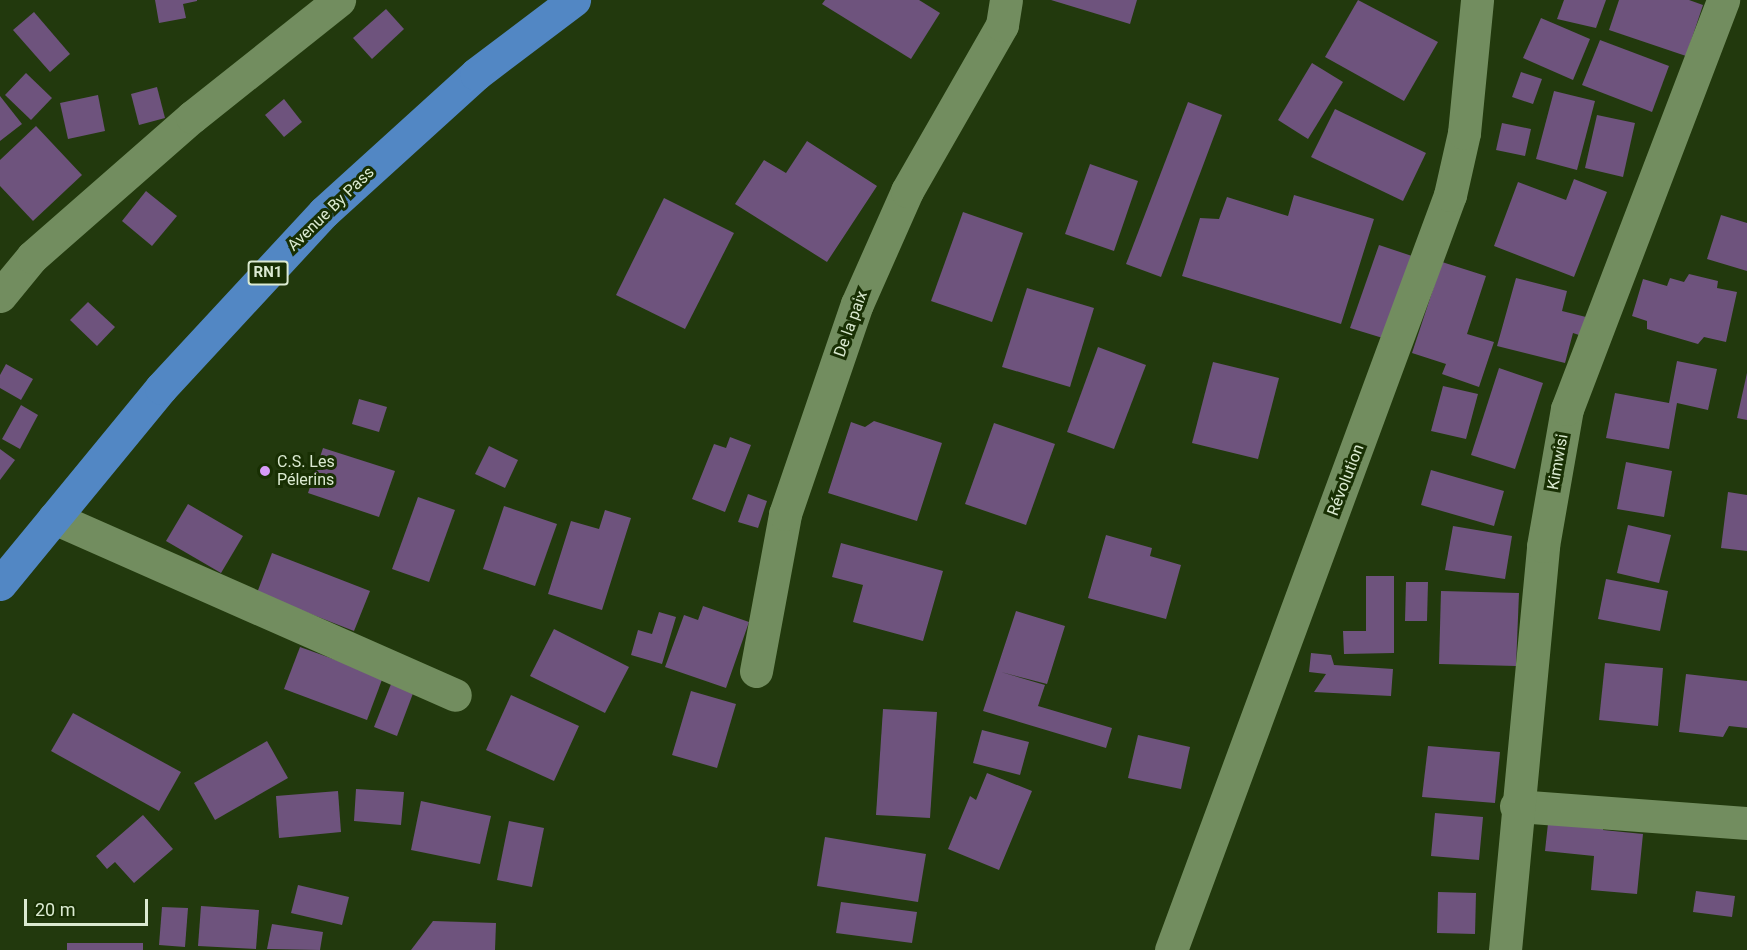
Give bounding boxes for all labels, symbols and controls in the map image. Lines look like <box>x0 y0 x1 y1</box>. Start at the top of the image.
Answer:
street label: Avenue By Pass <box>284 163 378 255</box>
road number: RN1 <box>247 261 289 285</box>
street label: De la paix <box>830 288 872 360</box>
street label: Kimwisi <box>1544 433 1572 491</box>
street label: Révolution <box>1324 442 1368 518</box>
place label: C.S. Les Pélerins <box>277 452 335 490</box>
marker: C.S. Les Pélerins <box>258 464 272 478</box>
scale bar <box>27 887 152 925</box>
text: 20 m <box>35 899 75 920</box>

